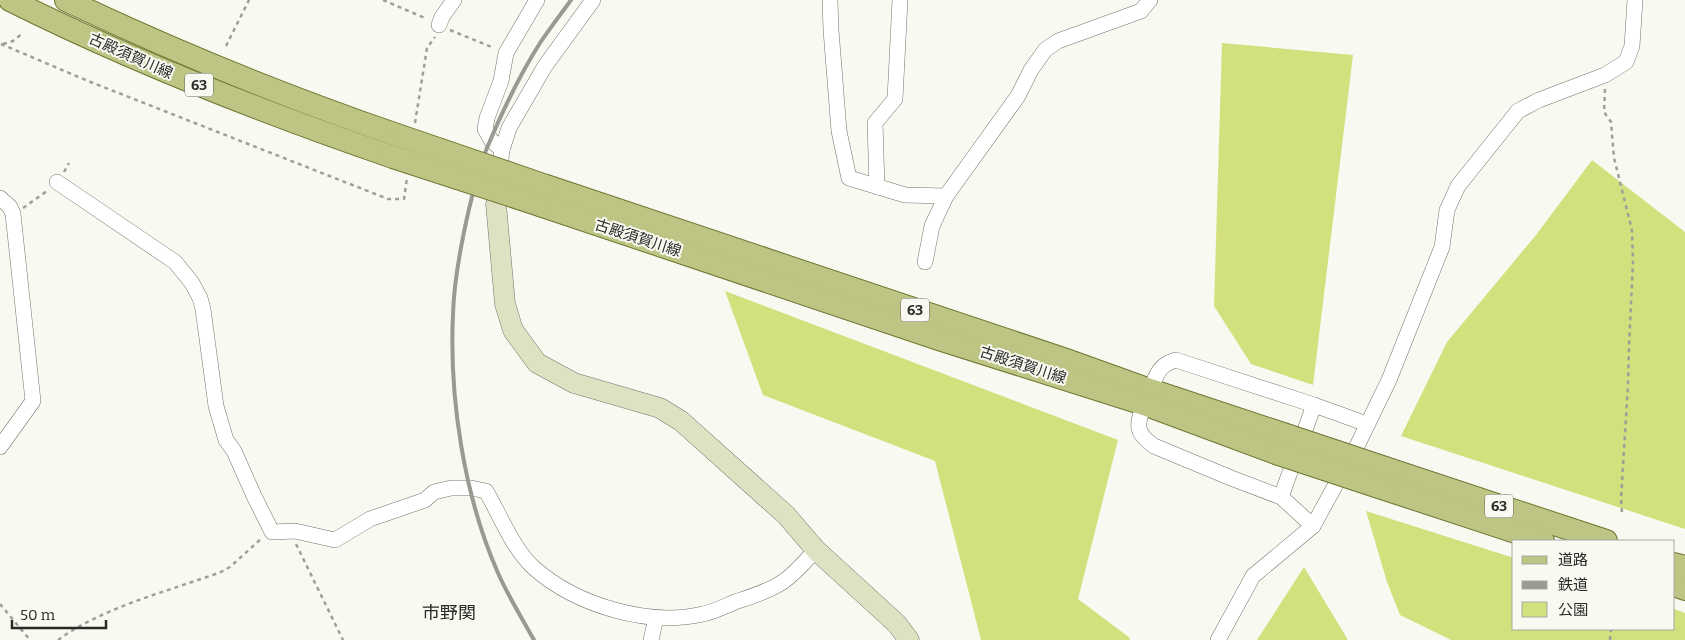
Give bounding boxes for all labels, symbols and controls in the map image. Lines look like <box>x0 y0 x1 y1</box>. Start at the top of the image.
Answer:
street label: 古殿須賀川線 <box>86 29 176 83</box>
road number: 63 <box>185 74 213 96</box>
street label: 古殿須賀川線 <box>592 216 684 260</box>
road number: 63 <box>901 298 929 322</box>
street label: 古殿須賀川線 <box>977 343 1069 387</box>
road number: 63 <box>1485 494 1513 518</box>
legend <box>1512 540 1675 630</box>
text: 道路 <box>1558 551 1588 569</box>
text: 鉄道 <box>1558 576 1588 594</box>
scale bar <box>12 598 106 630</box>
text: 公園 <box>1558 601 1588 619</box>
district label: 市野関 <box>422 602 476 624</box>
text: 50 m <box>20 606 56 624</box>

